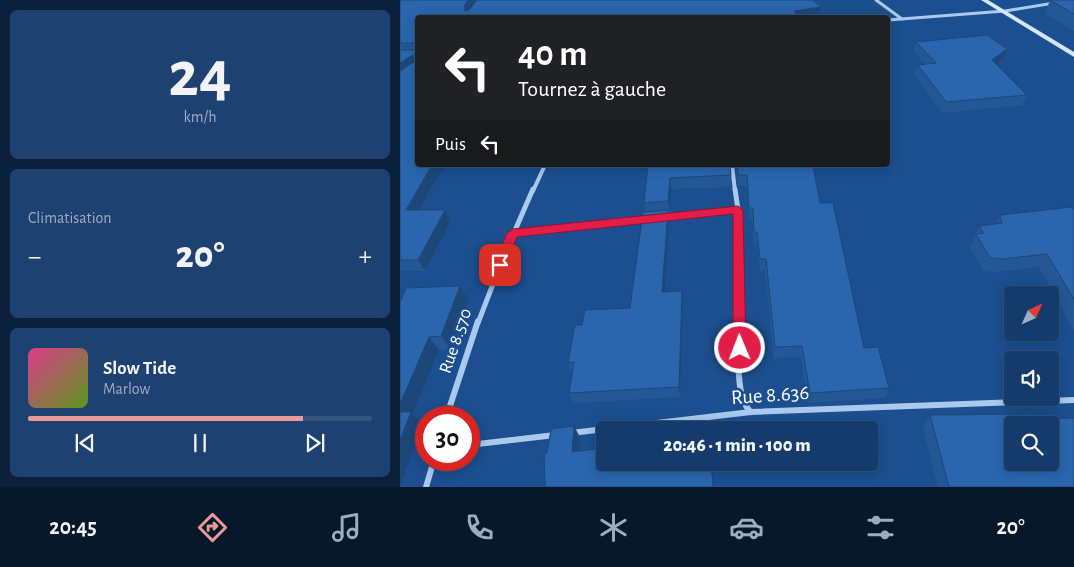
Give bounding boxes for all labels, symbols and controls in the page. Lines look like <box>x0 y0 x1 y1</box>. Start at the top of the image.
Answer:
icon: left <box>435 35 500 100</box>
text: 40 m <box>518 37 587 72</box>
text: 24 <box>168 43 232 108</box>
text: Tournez à gauche <box>518 78 666 100</box>
text: km/h <box>183 109 217 125</box>
icon: left <box>476 130 504 158</box>
text: Puis <box>435 135 466 154</box>
text: Climatisation <box>28 210 112 226</box>
text: 20° <box>176 237 224 275</box>
text: − <box>28 243 41 271</box>
text: + <box>359 243 372 271</box>
pin <box>479 244 521 286</box>
icon: arrive <box>486 251 514 279</box>
north arrow <box>1004 286 1059 341</box>
map controls <box>1004 286 1059 471</box>
street label: Rue 8.570 <box>437 306 475 376</box>
position arrow <box>713 321 765 373</box>
button: sound <box>1004 351 1059 406</box>
text: Slow Tide <box>103 359 176 378</box>
text: Marlow <box>103 381 150 397</box>
street label: Rue 8.636 <box>730 382 810 408</box>
speed limit sign: 30 <box>415 406 480 471</box>
button: search <box>1004 416 1059 471</box>
icon: previous <box>71 429 99 457</box>
icon: pause <box>186 429 214 457</box>
icon: next <box>301 429 329 457</box>
text: 20:46 · 1 min · 100 m <box>663 436 811 455</box>
icon: directions <box>195 510 230 545</box>
icon: music <box>329 510 364 545</box>
icon: phone <box>462 510 497 545</box>
icon: climate <box>596 510 631 545</box>
icon: car <box>729 510 764 545</box>
icon: filters <box>863 510 898 545</box>
text: 20:45 <box>49 516 97 538</box>
text: 20° <box>996 516 1025 538</box>

